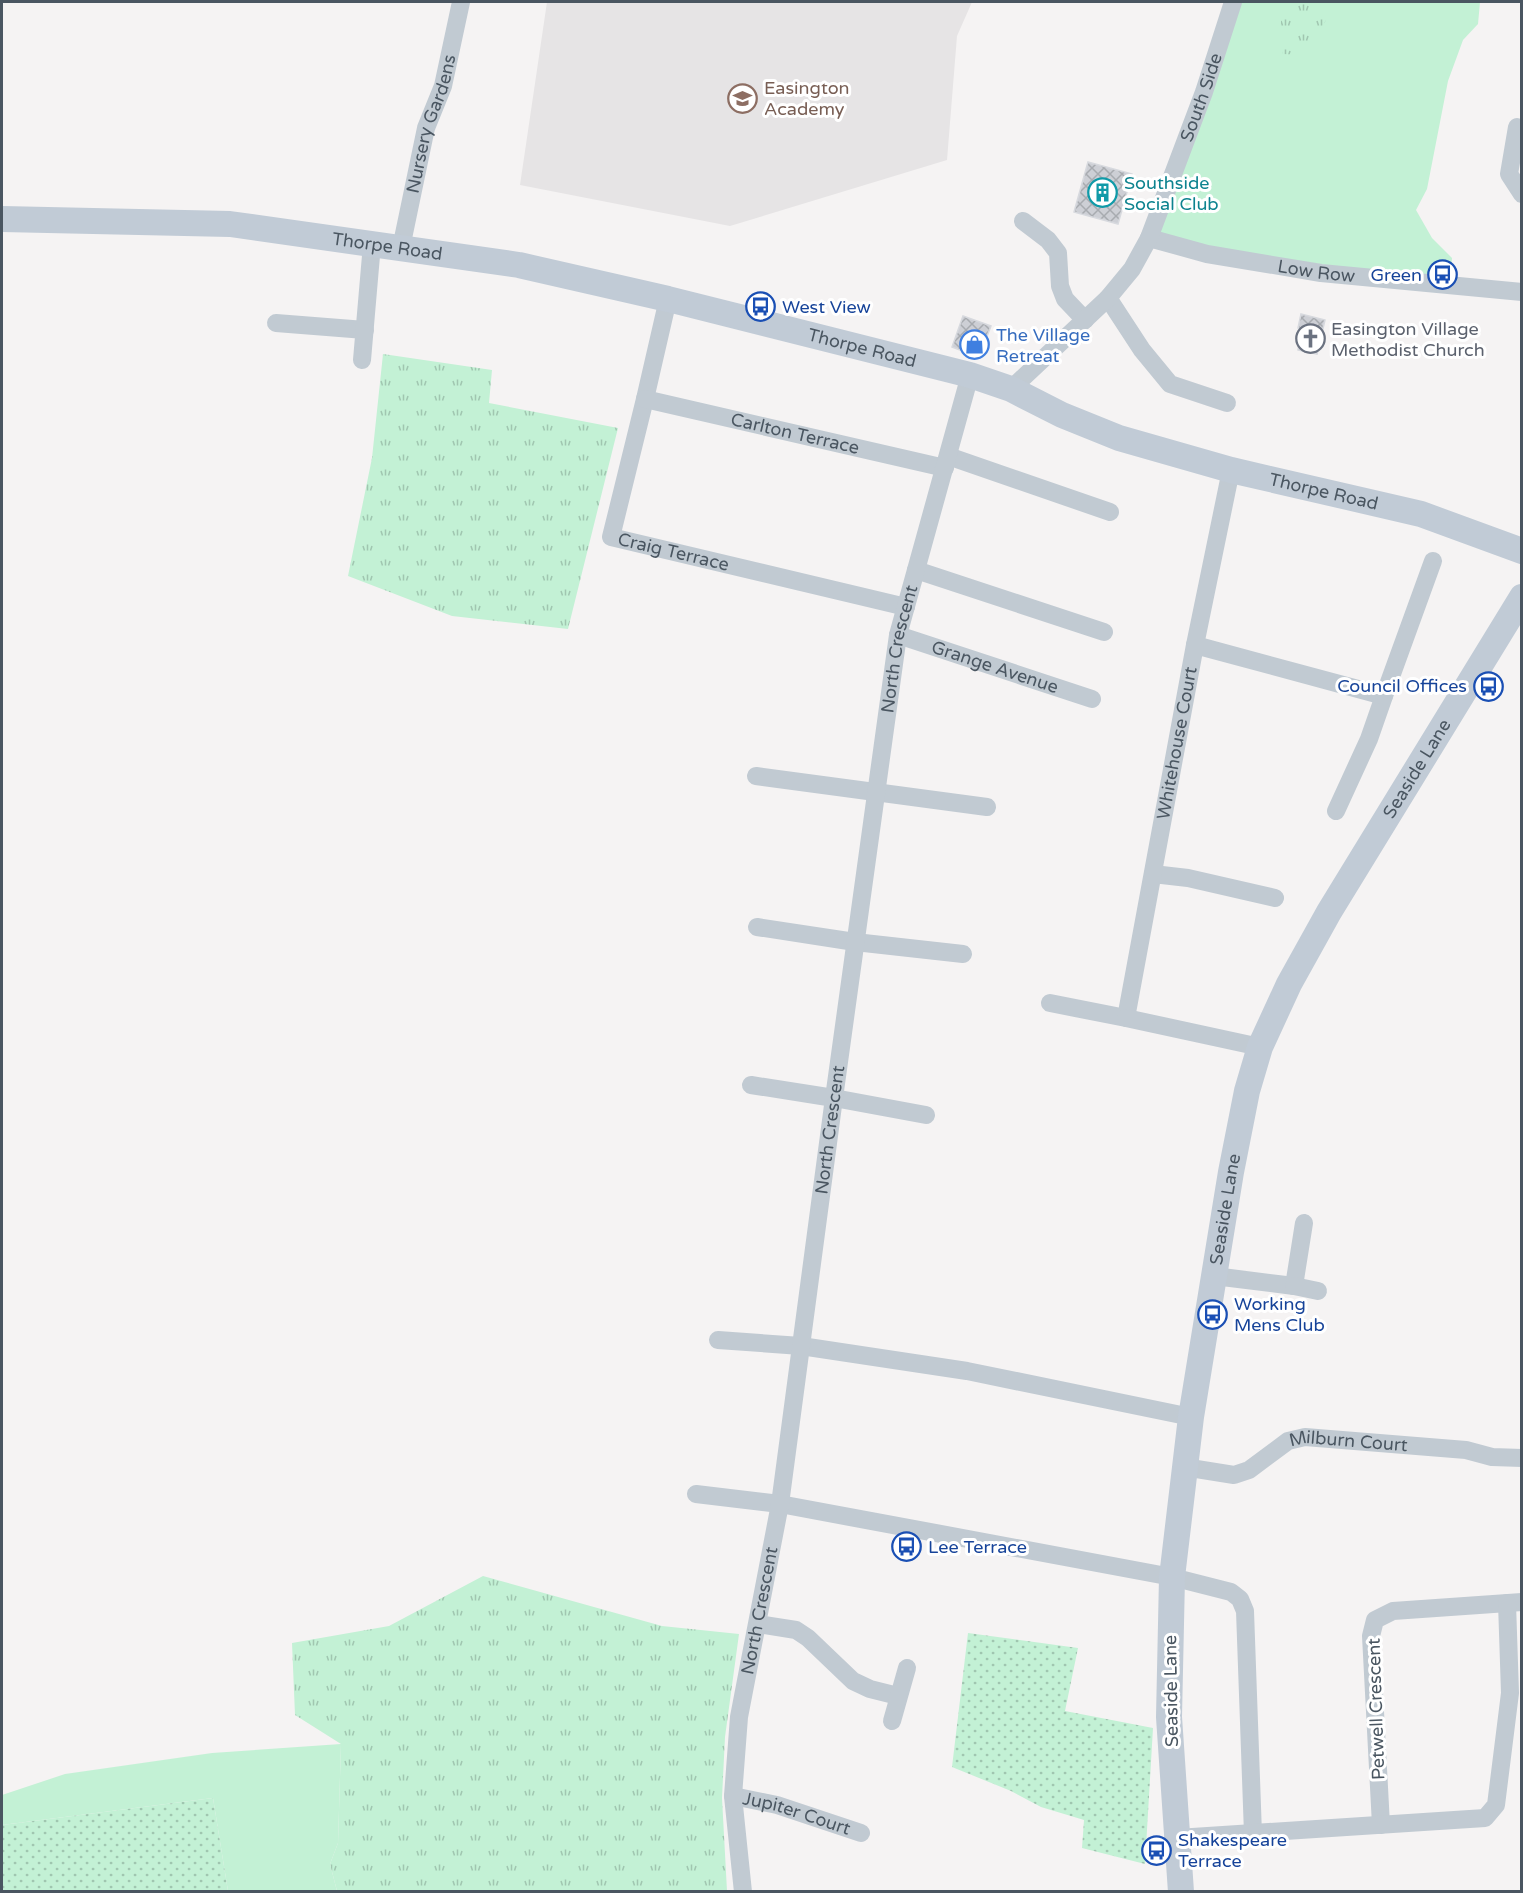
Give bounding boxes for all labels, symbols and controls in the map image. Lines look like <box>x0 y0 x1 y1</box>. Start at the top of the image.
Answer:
street label: South Side <box>1175 50 1227 145</box>
street label: Nursery Gardens <box>402 52 460 195</box>
place label: Easington Academy <box>764 77 850 120</box>
school or university icon: Easington Academy <box>727 82 759 114</box>
place label: Southside Social Club <box>1124 172 1219 215</box>
building icon: Southside Social Club <box>1087 177 1119 209</box>
street label: Thorpe Road <box>331 228 444 265</box>
street label: Low Row <box>1276 255 1356 287</box>
bus stop icon: Green <box>1427 259 1459 291</box>
place label: Green <box>1370 264 1422 286</box>
bus stop icon: West View <box>745 291 777 323</box>
place label: West View <box>782 296 871 318</box>
place label: Easington Village Methodist Church <box>1331 318 1485 361</box>
church icon: Easington Village Methodist Church <box>1294 323 1326 355</box>
street label: Thorpe Road <box>806 324 919 372</box>
place label: The Village Retreat <box>996 324 1090 367</box>
shop icon: The Village Retreat <box>959 329 991 361</box>
street label: Carlton Terrace <box>729 408 861 459</box>
street label: Thorpe Road <box>1267 468 1380 515</box>
street label: Craig Terrace <box>616 528 731 576</box>
street label: North Crescent <box>876 583 922 714</box>
street label: Grange Avenue <box>929 636 1061 698</box>
street label: Whitehouse Court <box>1152 665 1202 821</box>
bus stop icon: Council Offices <box>1472 670 1504 702</box>
place label: Council Offices <box>1337 675 1467 697</box>
street label: Seaside Lane <box>1378 715 1456 822</box>
street label: North Crescent <box>810 1064 849 1196</box>
street label: Seaside Lane <box>1205 1152 1245 1267</box>
place label: Working Mens Club <box>1234 1293 1325 1336</box>
bus stop icon: Working Mens Club <box>1197 1298 1229 1330</box>
street label: Milburn Court <box>1287 1426 1409 1456</box>
bus stop icon: Lee Terrace <box>891 1531 923 1563</box>
place label: Lee Terrace <box>928 1536 1027 1558</box>
street label: North Crescent <box>736 1545 783 1677</box>
street label: Seaside Lane <box>1159 1635 1183 1747</box>
street label: Petwell Crescent <box>1363 1638 1389 1780</box>
street label: Jupiter Court <box>741 1787 854 1840</box>
place label: Shakespeare Terrace <box>1178 1829 1287 1872</box>
bus stop icon: Shakespeare Terrace <box>1141 1834 1173 1866</box>

